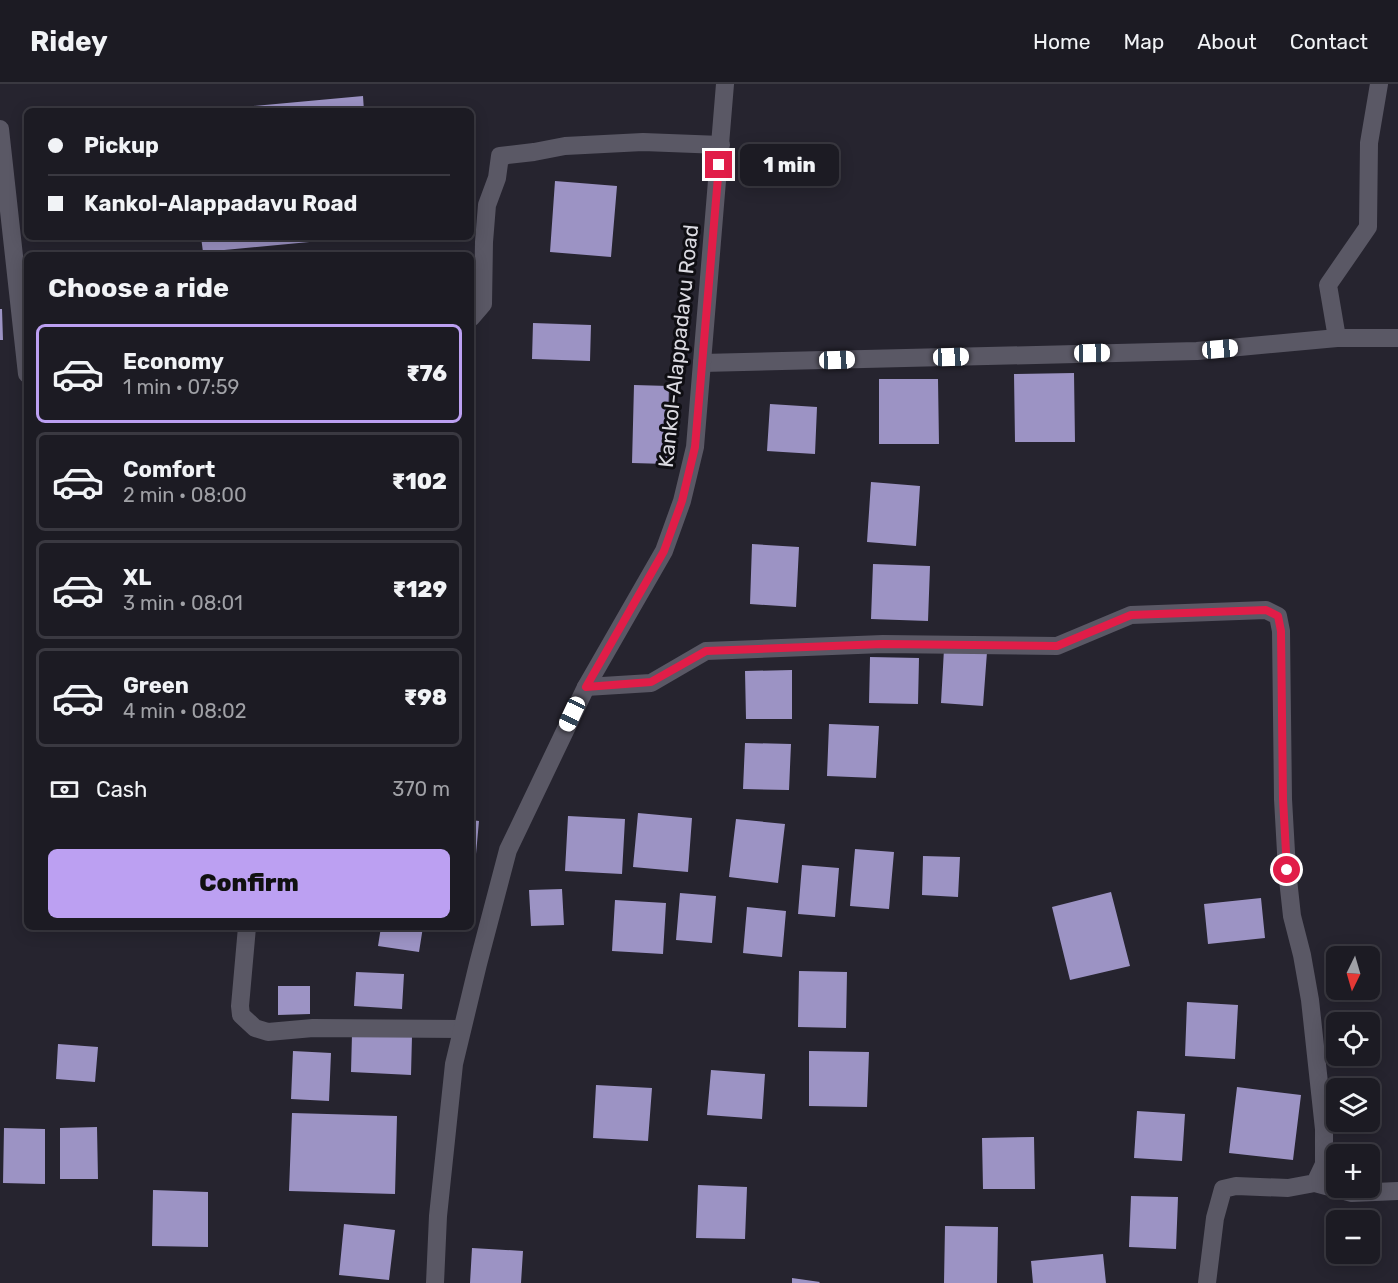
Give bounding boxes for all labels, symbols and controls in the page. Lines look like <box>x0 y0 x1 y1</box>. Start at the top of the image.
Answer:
text: Ridey <box>30 25 108 58</box>
text: Home <box>1033 29 1090 54</box>
text: Map <box>1123 29 1164 54</box>
text: About <box>1197 29 1257 54</box>
text: Contact <box>1290 29 1368 54</box>
text: Pickup <box>84 132 159 159</box>
callout: 1 min <box>740 144 839 186</box>
route end <box>705 151 732 178</box>
text: 1 min <box>763 153 816 177</box>
text: Kankol-Alappadavu Road <box>84 190 357 217</box>
street label: Kankol-Alappadavu Road <box>653 223 703 469</box>
text: Choose a ride <box>48 272 229 304</box>
car <box>1201 338 1239 360</box>
car <box>1074 344 1110 362</box>
icon: car <box>51 347 105 401</box>
car <box>933 347 969 367</box>
text: Economy <box>123 348 224 375</box>
car <box>819 350 855 370</box>
text: ₹76 <box>406 360 447 387</box>
text: 1 min · 07:59 <box>123 375 239 399</box>
icon: car <box>51 455 105 509</box>
text: Comfort <box>123 456 215 483</box>
text: ₹102 <box>392 468 447 495</box>
text: 2 min · 08:00 <box>123 483 247 507</box>
icon: car <box>51 563 105 617</box>
text: XL <box>123 564 151 591</box>
text: ₹129 <box>393 576 447 603</box>
text: 3 min · 08:01 <box>123 591 243 615</box>
icon: car <box>51 671 105 725</box>
text: Green <box>123 672 189 699</box>
text: ₹98 <box>404 684 447 711</box>
car <box>556 694 588 734</box>
text: 4 min · 08:02 <box>123 699 246 723</box>
icon: cash <box>48 773 81 806</box>
text: Cash <box>96 776 147 803</box>
text: 370 m <box>392 777 450 801</box>
button: Confirm <box>48 849 450 918</box>
route start <box>1273 856 1300 883</box>
north arrow <box>1326 946 1380 1000</box>
map controls <box>1326 946 1380 1264</box>
button: locate <box>1326 1012 1380 1066</box>
button: layers <box>1326 1078 1380 1132</box>
button: + <box>1326 1144 1380 1198</box>
button: − <box>1326 1210 1380 1264</box>

